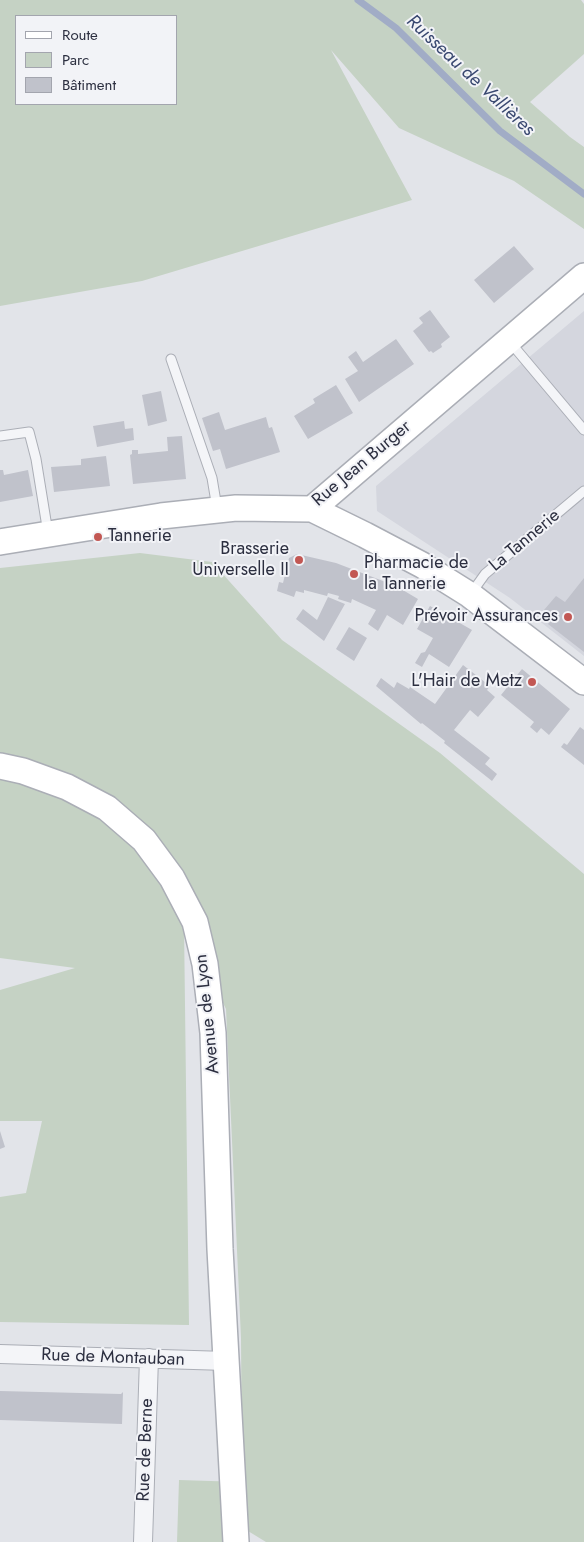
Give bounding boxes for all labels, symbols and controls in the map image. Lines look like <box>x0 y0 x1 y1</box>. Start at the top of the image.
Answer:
water label: Ruisseau de Vallières <box>401 11 539 141</box>
legend <box>15 15 178 105</box>
text: Route <box>62 24 98 46</box>
text: Parc <box>62 49 89 71</box>
text: Bâtiment <box>62 74 116 96</box>
street label: Rue Jean Burger <box>308 416 416 512</box>
street label: La Tannerie <box>485 505 565 577</box>
place label: Tannerie <box>108 526 172 548</box>
marker: Tannerie <box>92 531 104 543</box>
place label: Brasserie Universelle II <box>192 539 289 582</box>
place label: Pharmacie de la Tannerie <box>364 553 468 596</box>
marker: Brasserie Universelle II <box>293 554 305 566</box>
marker: Pharmacie de la Tannerie <box>348 568 360 580</box>
place label: Prévoir Assurances <box>414 606 558 628</box>
marker: Prévoir Assurances <box>562 611 574 623</box>
place label: L'Hair de Metz <box>411 671 522 693</box>
marker: L'Hair de Metz <box>526 676 538 688</box>
street label: Avenue de Lyon <box>191 953 225 1075</box>
street label: Rue de Montauban <box>41 1345 185 1371</box>
street label: Rue de Berne <box>133 1398 159 1502</box>

